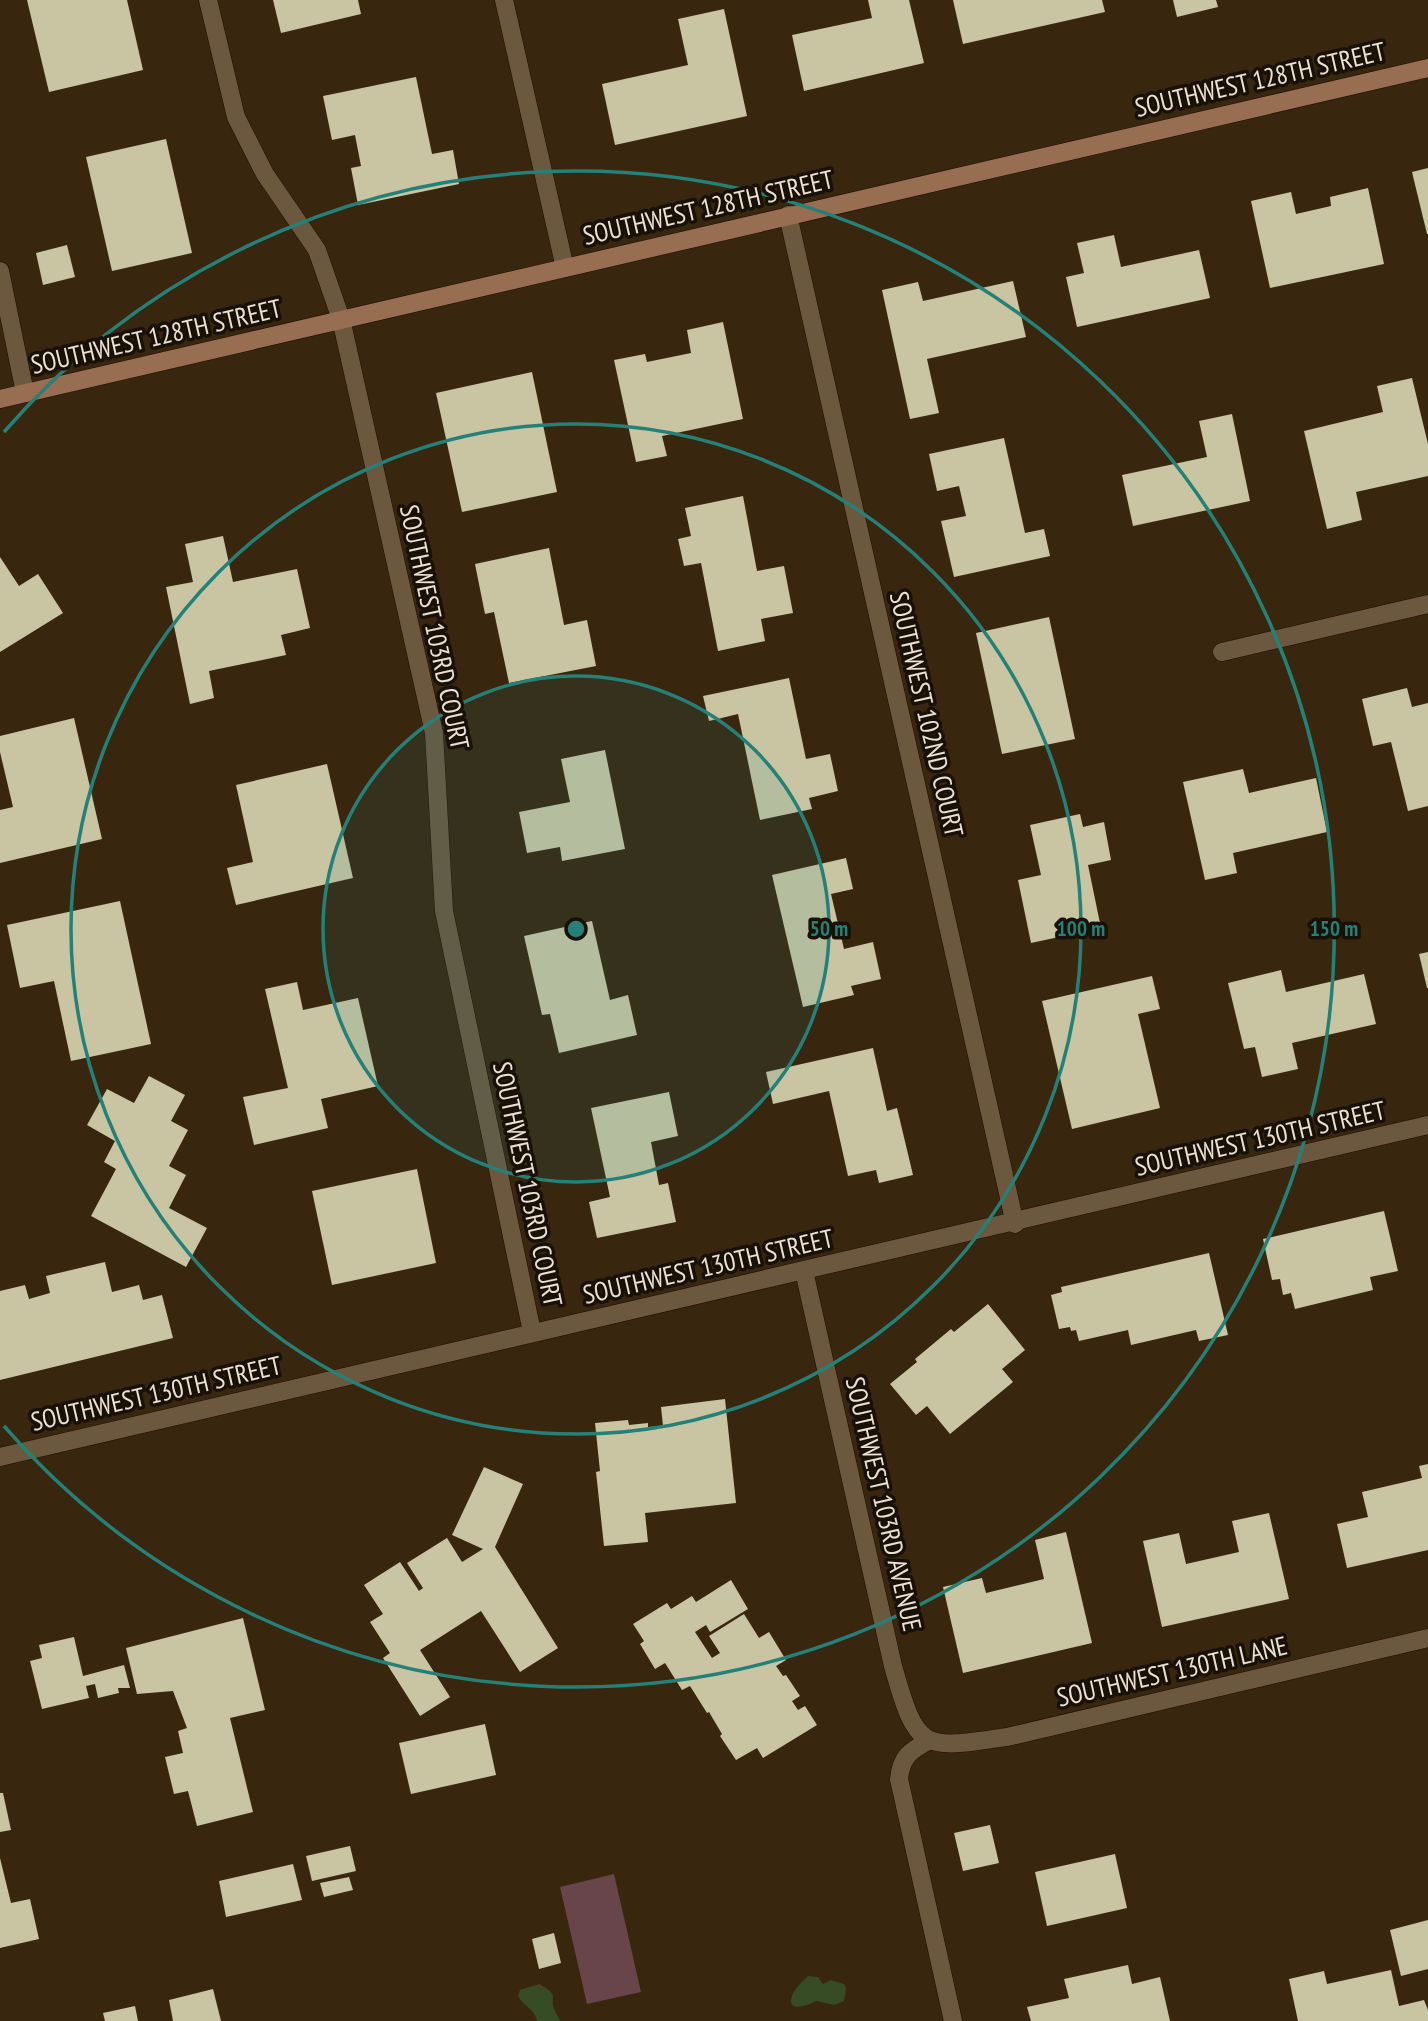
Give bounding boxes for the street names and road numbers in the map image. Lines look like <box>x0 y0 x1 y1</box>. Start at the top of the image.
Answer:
street label: SOUTHWEST 128TH STREET <box>1132 34 1389 124</box>
street label: SOUTHWEST 128TH STREET <box>580 162 837 252</box>
street label: SOUTHWEST 128TH STREET <box>28 291 285 381</box>
street label: SOUTHWEST 103RD COURT <box>393 502 477 753</box>
street label: SOUTHWEST 102ND COURT <box>883 588 971 840</box>
street label: SOUTHWEST 103RD COURT <box>486 1059 570 1310</box>
street label: SOUTHWEST 130TH STREET <box>1132 1093 1389 1183</box>
street label: SOUTHWEST 130TH STREET <box>580 1221 837 1311</box>
street label: SOUTHWEST 130TH STREET <box>28 1348 285 1438</box>
street label: SOUTHWEST 103RD AVENUE <box>839 1374 929 1634</box>
street label: SOUTHWEST 130TH LANE <box>1054 1628 1290 1714</box>

